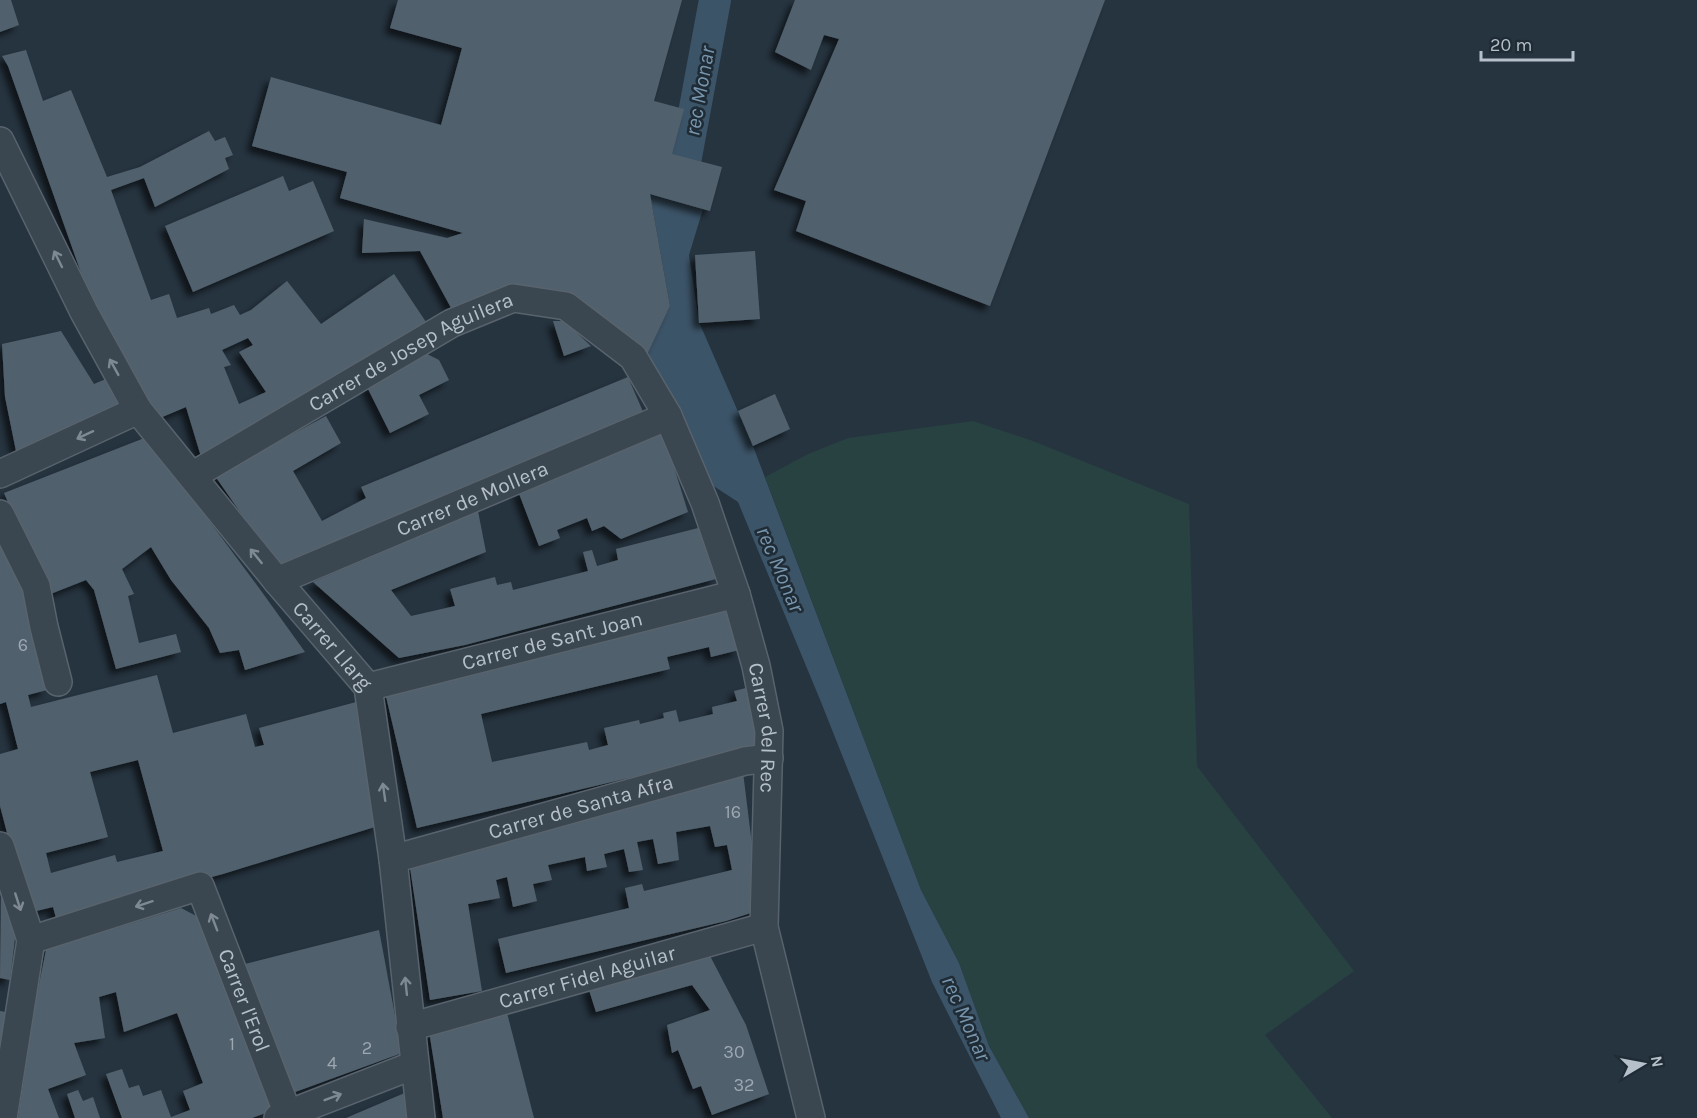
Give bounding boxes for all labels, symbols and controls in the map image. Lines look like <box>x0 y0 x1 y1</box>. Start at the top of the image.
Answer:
scale bar <box>1481 24 1572 62</box>
text: 20 m <box>1490 34 1532 56</box>
water label: rec Monar <box>679 43 721 138</box>
one-way arrow <box>52 251 63 269</box>
street label: Carrer de Josep Aguilera <box>304 287 517 417</box>
one-way arrow <box>108 359 120 376</box>
one-way arrow <box>76 429 94 441</box>
street label: Carrer de Mollera <box>393 456 552 541</box>
water label: rec Monar <box>750 523 810 618</box>
one-way arrow <box>250 548 263 564</box>
street label: Carrer Llarg <box>288 596 377 695</box>
street label: Carrer de Sant Joan <box>459 606 645 675</box>
house number: 6 <box>18 634 28 656</box>
street label: Carrer del Rec <box>744 660 782 793</box>
street label: Carrer de Santa Afra <box>486 770 676 844</box>
one-way arrow <box>378 783 389 803</box>
house number: 16 <box>725 801 741 823</box>
one-way arrow <box>14 892 25 911</box>
one-way arrow <box>135 899 154 910</box>
one-way arrow <box>208 914 219 932</box>
street label: Carrer Fidel Aguilar <box>496 941 678 1013</box>
street label: Carrer l'Erol <box>213 945 275 1055</box>
water label: rec Monar <box>936 972 997 1066</box>
one-way arrow <box>400 977 411 996</box>
house number: 1 <box>229 1033 235 1055</box>
north arrow <box>1613 1034 1673 1094</box>
house number: 2 <box>362 1037 372 1059</box>
house number: 30 <box>723 1041 745 1063</box>
house number: 4 <box>327 1052 337 1074</box>
text: N <box>1647 1054 1668 1069</box>
house number: 32 <box>733 1074 755 1096</box>
one-way arrow <box>323 1091 341 1102</box>

